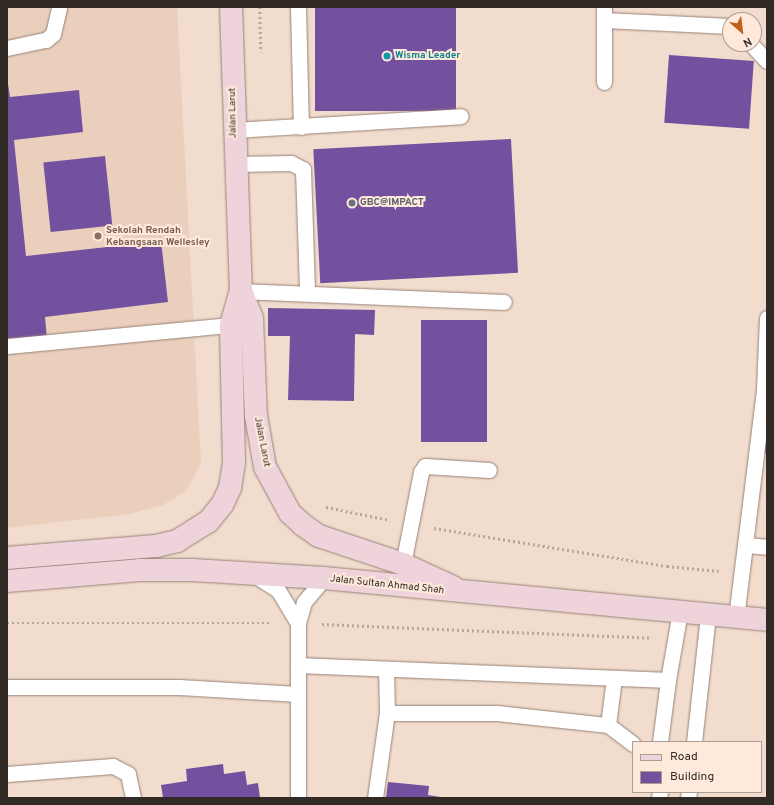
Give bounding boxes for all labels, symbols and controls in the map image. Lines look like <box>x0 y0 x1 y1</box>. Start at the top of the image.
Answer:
north arrow <box>722 12 762 52</box>
text: N <box>740 34 754 50</box>
place label: Wisma Leader <box>395 50 460 62</box>
marker: Wisma Leader <box>382 51 392 61</box>
street label: Jalan Larut <box>227 87 239 139</box>
place label: GBC@IMPACT <box>360 197 424 209</box>
marker: GBC@IMPACT <box>347 198 357 208</box>
place label: Sekolah Rendah Kebangsaan Wellesley <box>106 224 210 248</box>
marker: Sekolah Rendah Kebangsaan Wellesley <box>93 231 103 241</box>
street label: Jalan Larut <box>251 416 273 468</box>
street label: Jalan Sultan Ahmad Shah <box>329 573 445 597</box>
legend <box>632 741 762 793</box>
text: Road <box>670 749 698 765</box>
text: Building <box>670 769 714 785</box>

